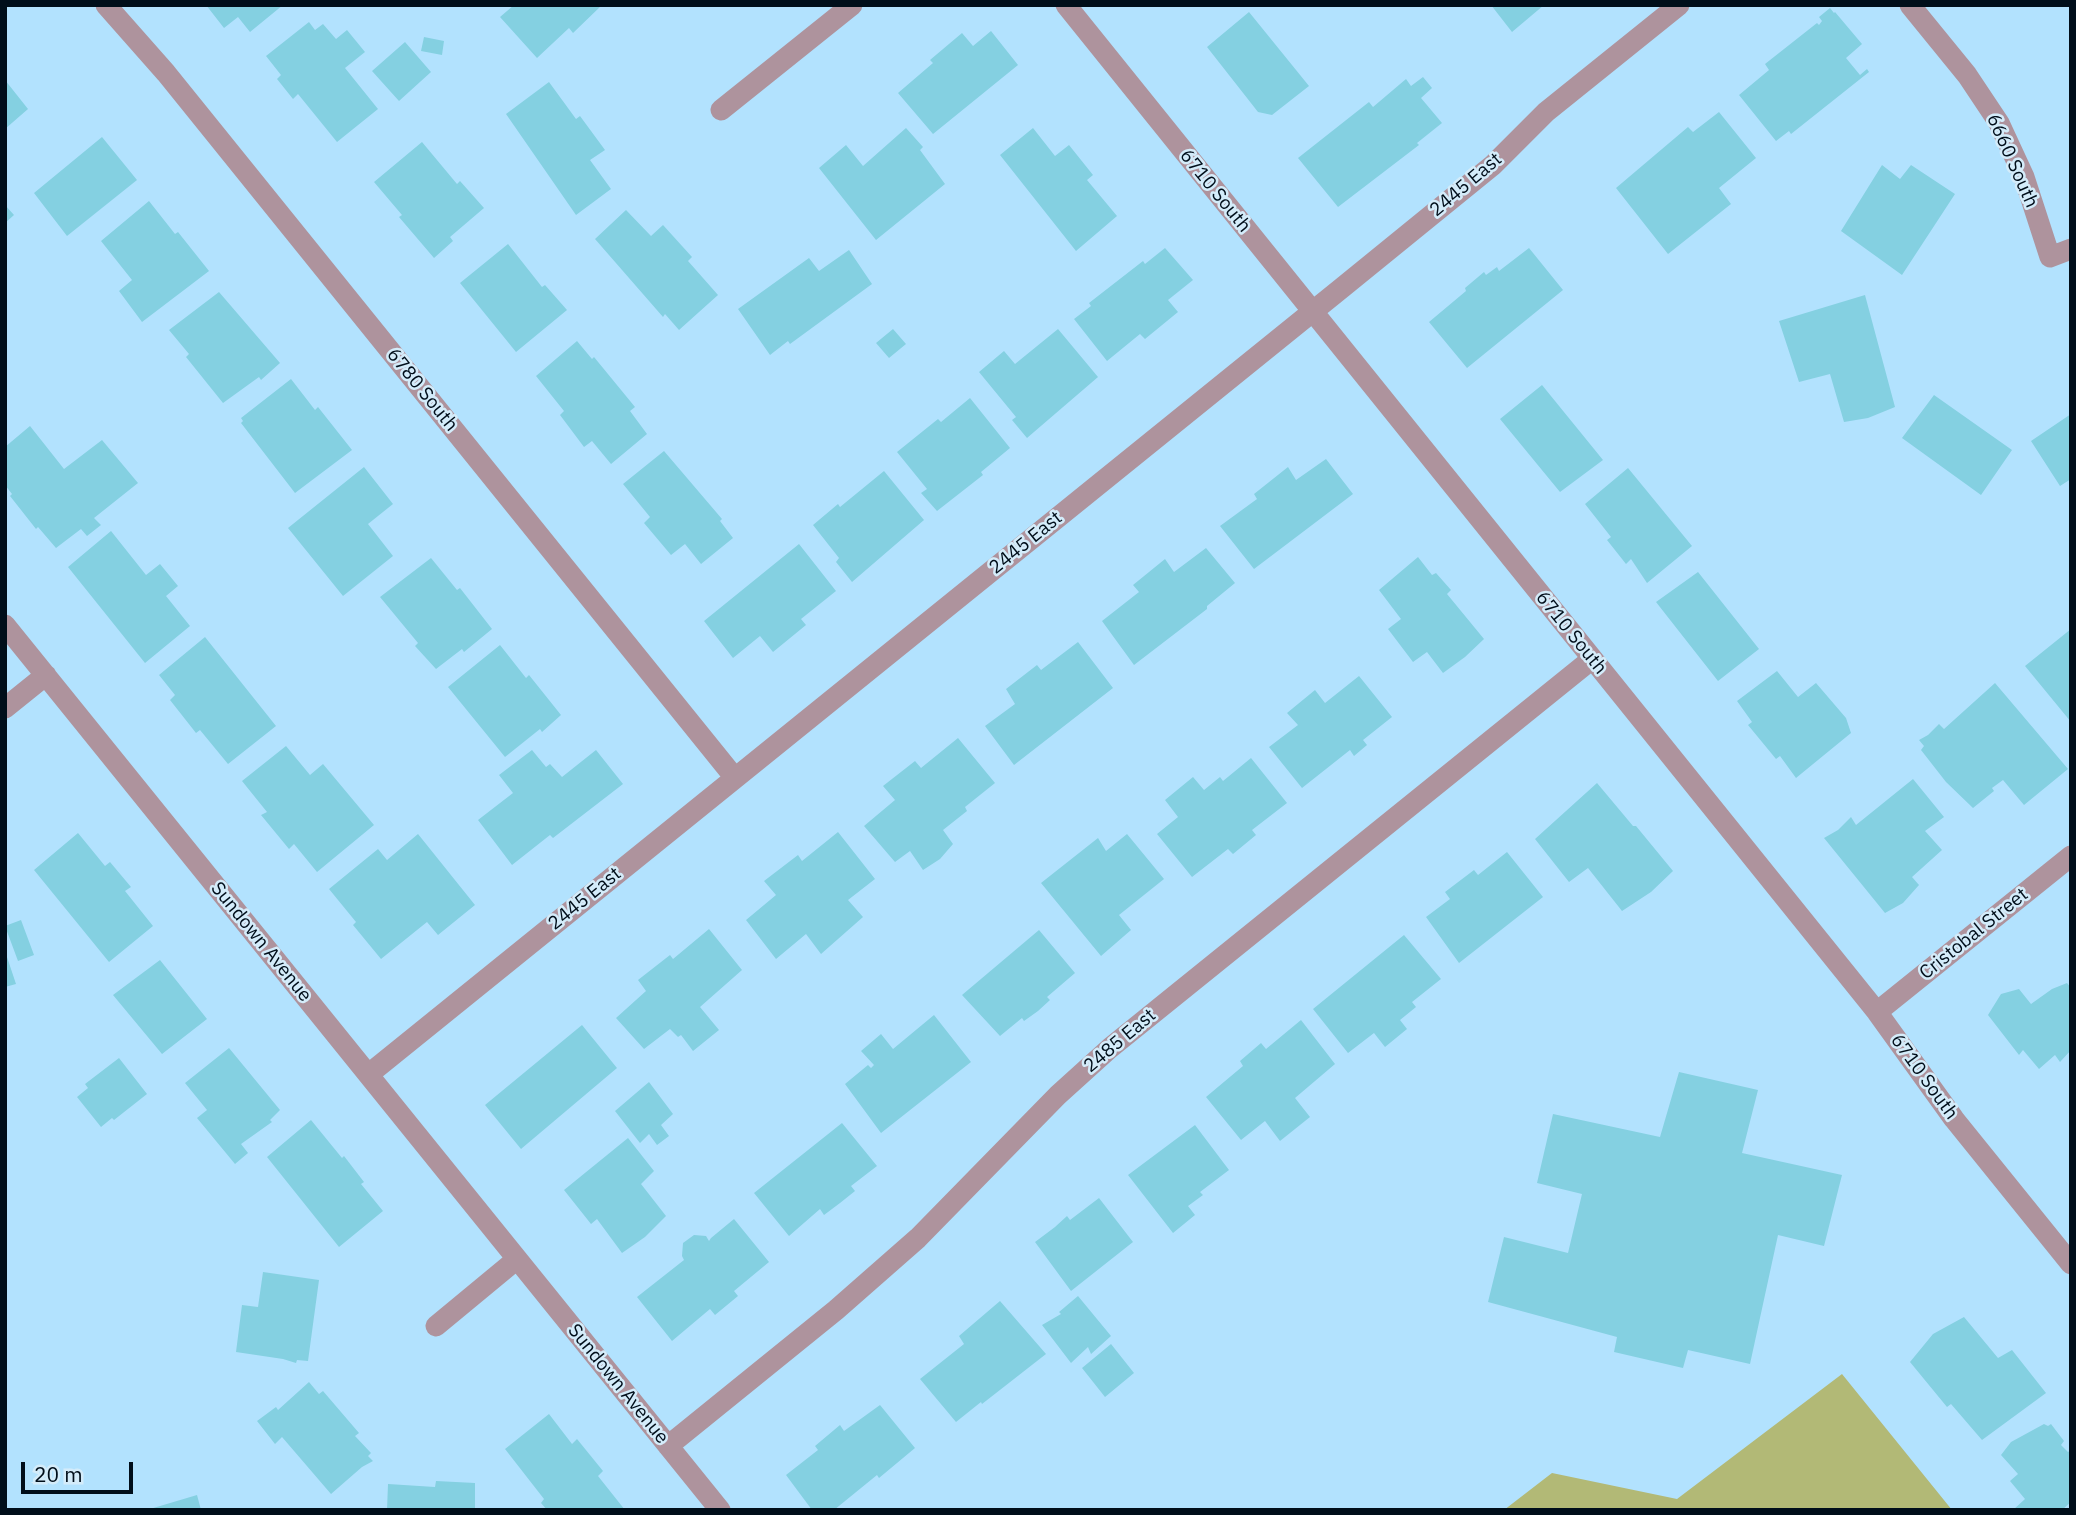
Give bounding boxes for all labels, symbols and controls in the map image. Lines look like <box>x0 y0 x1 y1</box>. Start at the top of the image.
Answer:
street label: 6660 South <box>1981 111 2043 211</box>
street label: 6710 South <box>1175 145 1255 237</box>
street label: 2445 East <box>1425 148 1507 222</box>
street label: 6780 South <box>382 344 462 436</box>
street label: 2445 East <box>985 507 1067 579</box>
street label: 6710 South <box>1531 587 1611 679</box>
street label: 2445 East <box>544 863 626 935</box>
street label: Sundown Avenue <box>206 878 316 1006</box>
street label: Cristobal Street <box>1915 883 2033 985</box>
street label: 2485 East <box>1079 1004 1161 1078</box>
street label: 6710 South <box>1885 1030 1963 1124</box>
street label: Sundown Avenue <box>563 1320 673 1448</box>
scale bar <box>24 1448 136 1492</box>
text: 20 m <box>34 1460 83 1488</box>

